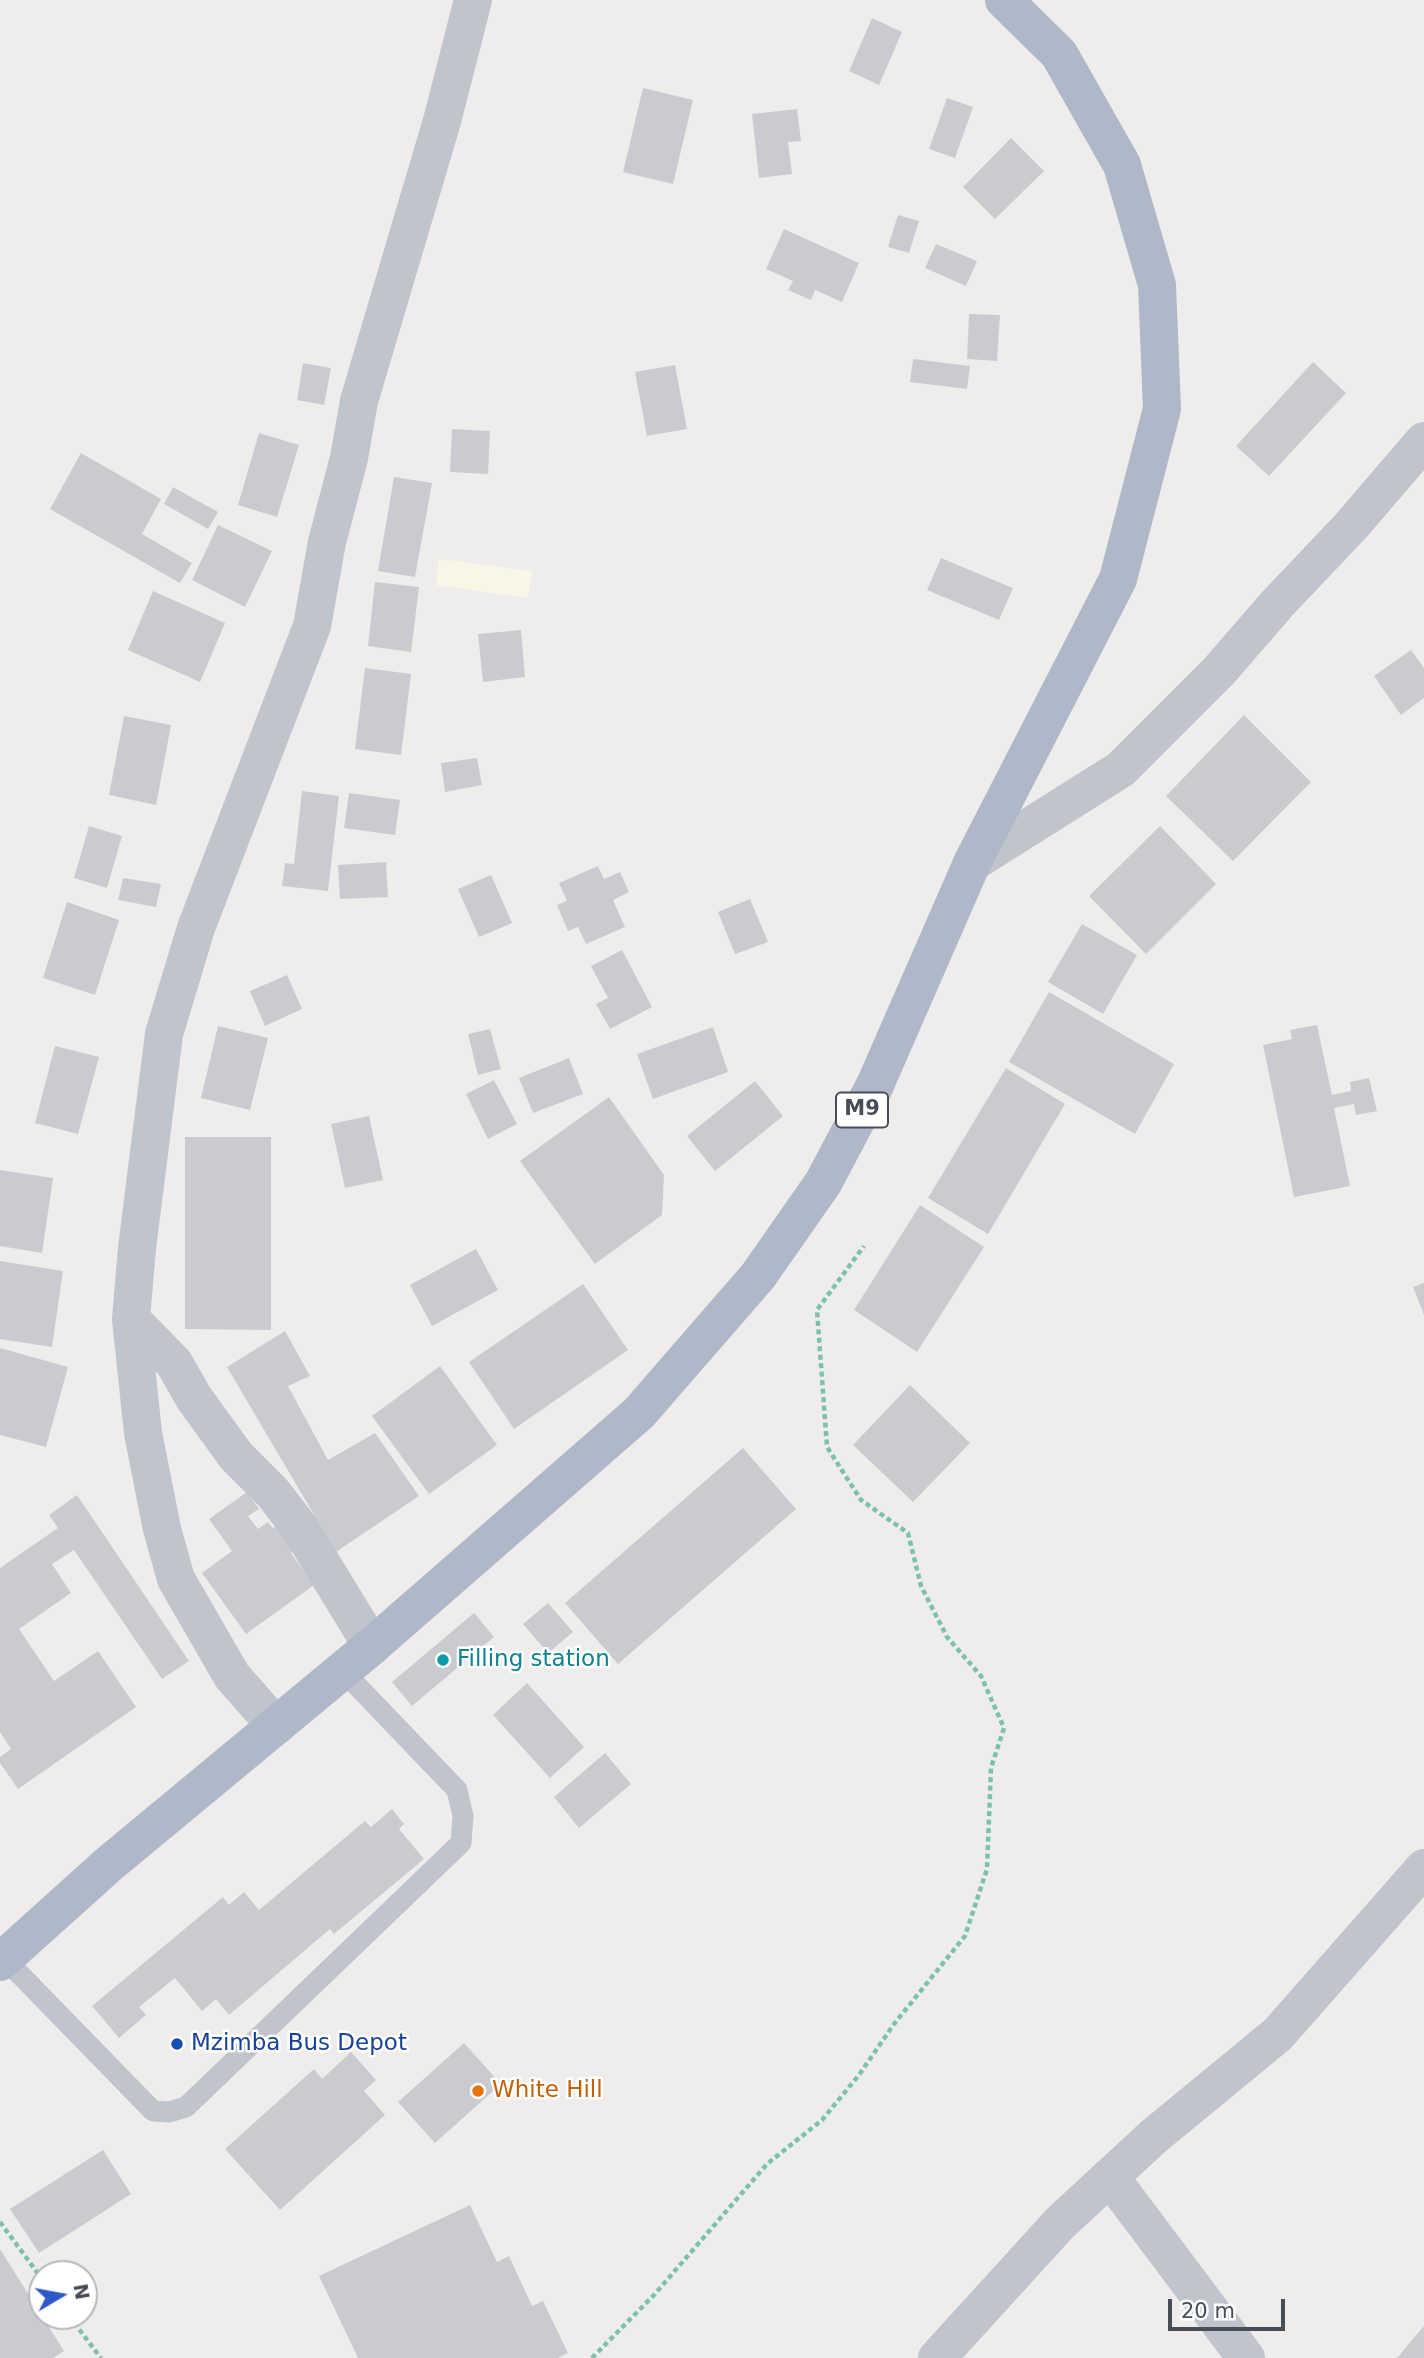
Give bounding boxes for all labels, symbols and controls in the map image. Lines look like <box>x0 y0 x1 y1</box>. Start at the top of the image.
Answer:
road number: M9 <box>836 1092 888 1128</box>
place label: Filling station <box>457 1646 610 1674</box>
marker: Filling station <box>435 1652 451 1668</box>
place label: Mzimba Bus Depot <box>191 2030 407 2058</box>
marker: Mzimba Bus Depot <box>169 2036 185 2052</box>
place label: White Hill <box>492 2077 603 2105</box>
marker: White Hill <box>470 2083 486 2099</box>
north arrow <box>28 2260 98 2330</box>
text: N <box>69 2282 94 2301</box>
scale bar <box>1172 2284 1289 2328</box>
text: 20 m <box>1181 2299 1235 2323</box>

